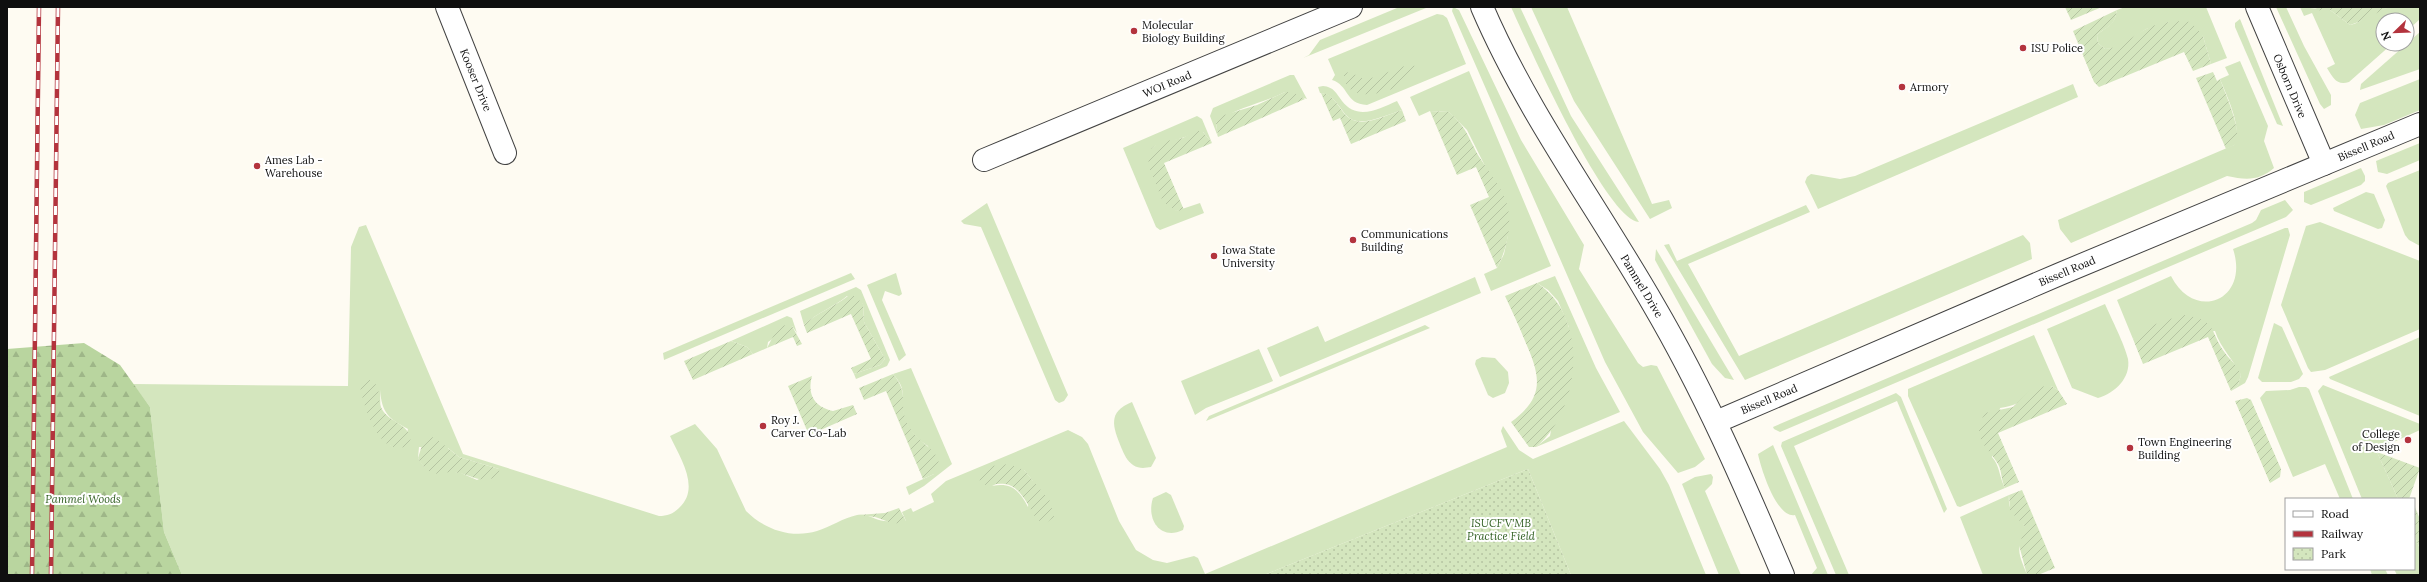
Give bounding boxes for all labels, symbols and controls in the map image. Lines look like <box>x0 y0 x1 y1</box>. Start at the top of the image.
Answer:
north arrow <box>2375 12 2415 52</box>
place label: Molecular Biology Building <box>1142 18 1225 45</box>
marker: Molecular Biology Building <box>1129 26 1139 36</box>
text: N <box>2377 29 2394 43</box>
place label: ISU Police <box>2031 41 2083 55</box>
marker: ISU Police <box>2018 43 2028 53</box>
street label: Kooser Drive <box>457 47 495 113</box>
street label: Osborn Drive <box>2270 52 2310 120</box>
street label: WOI Road <box>1141 67 1194 101</box>
place label: Armory <box>1909 80 1949 94</box>
marker: Armory <box>1897 82 1907 92</box>
street label: Bissell Road <box>2335 128 2397 164</box>
place label: Ames Lab - Warehouse <box>264 153 323 180</box>
marker: Ames Lab - Warehouse <box>252 161 262 171</box>
place label: Communications Building <box>1361 227 1448 254</box>
marker: Communications Building <box>1348 235 1358 245</box>
place label: Iowa State University <box>1222 243 1275 270</box>
marker: Iowa State University <box>1209 251 1219 261</box>
street label: Pammel Drive <box>1618 252 1666 320</box>
street label: Bissell Road <box>2036 253 2098 289</box>
street label: Bissell Road <box>1738 381 1800 417</box>
place label: Roy J. Carver Co-Lab <box>771 413 846 440</box>
marker: Roy J. Carver Co-Lab <box>758 421 768 431</box>
place label: College of Design <box>2352 427 2400 454</box>
place label: Town Engineering Building <box>2138 435 2232 462</box>
marker: College of Design <box>2403 435 2413 445</box>
marker: Town Engineering Building <box>2125 443 2135 453</box>
park label: Pammel Woods <box>45 492 121 506</box>
legend <box>2285 498 2415 570</box>
text: Road <box>2321 506 2349 521</box>
park label: ISUCF'V'MB Practice Field <box>1467 516 1536 543</box>
text: Railway <box>2321 526 2364 541</box>
text: Park <box>2321 546 2347 561</box>

